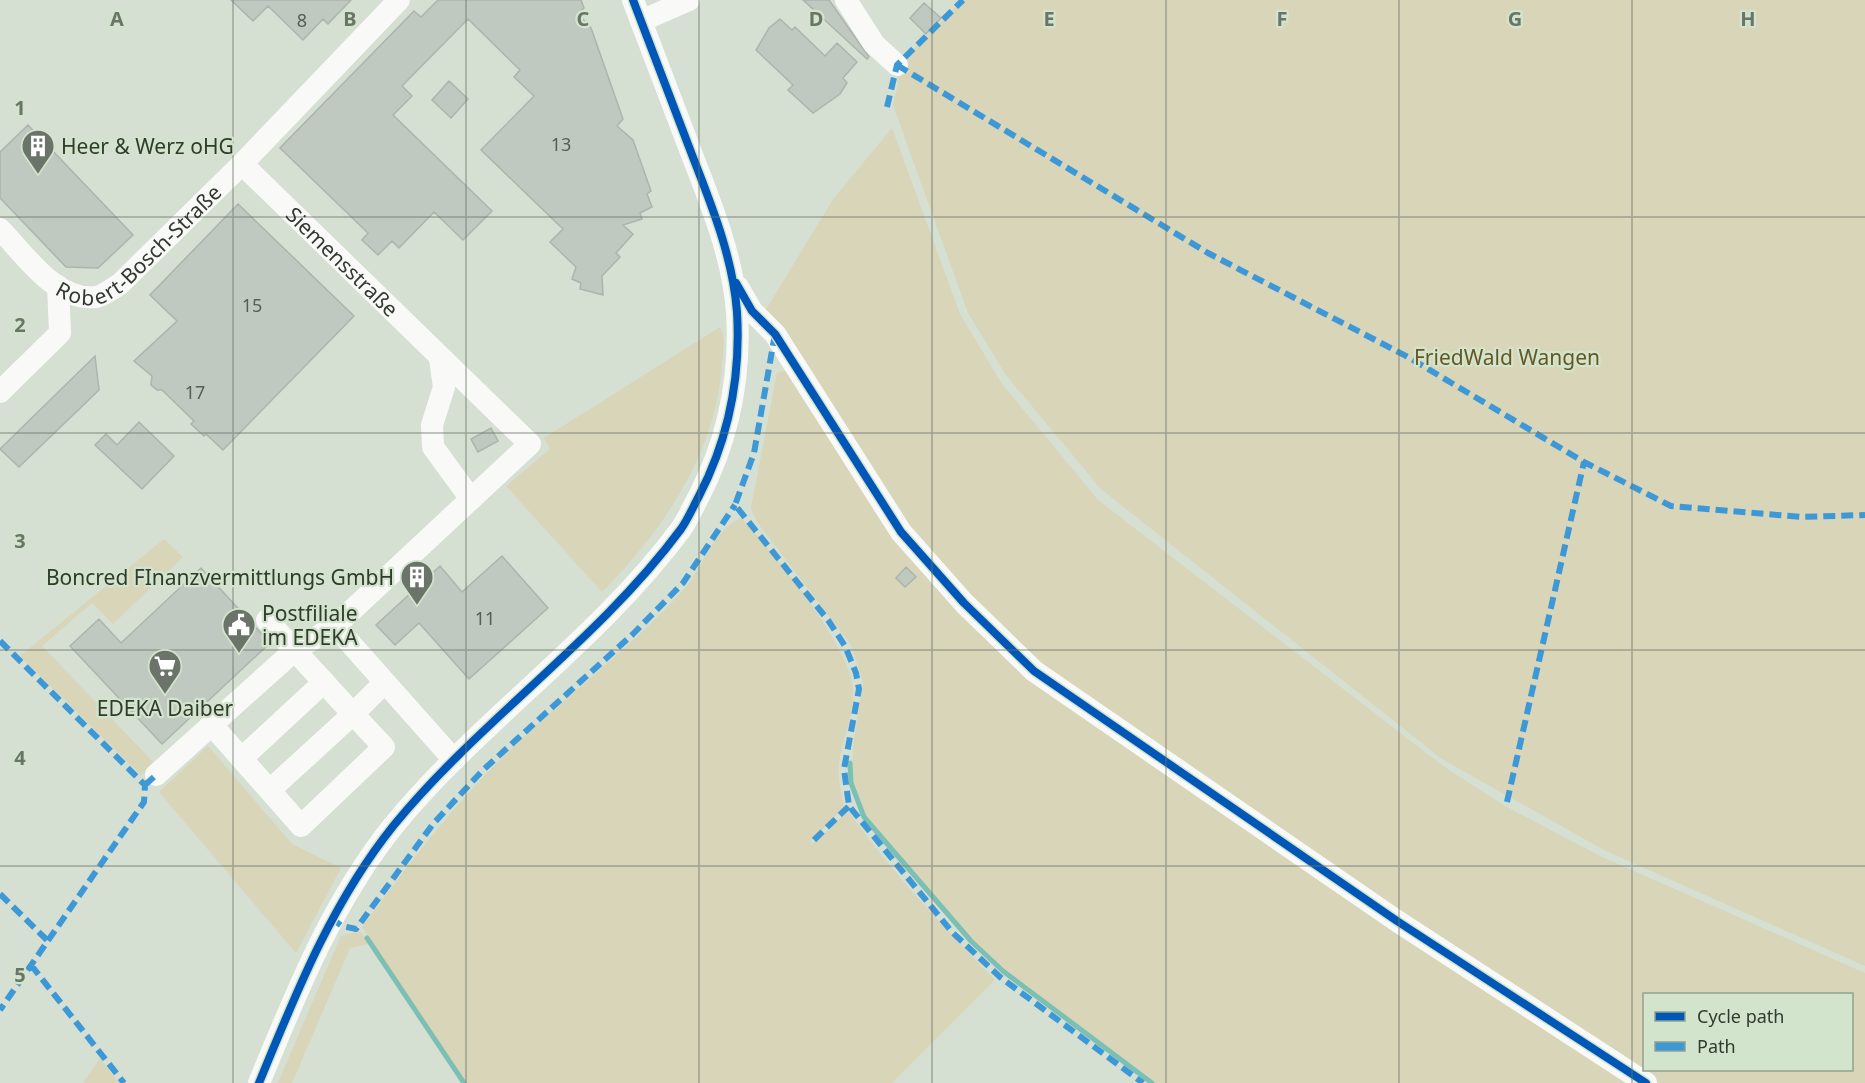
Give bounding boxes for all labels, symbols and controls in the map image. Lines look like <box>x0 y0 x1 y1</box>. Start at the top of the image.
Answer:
text: A <box>110 5 124 32</box>
text: B <box>343 5 357 32</box>
text: C <box>577 5 590 32</box>
text: D <box>809 5 823 32</box>
text: E <box>1043 5 1055 32</box>
text: F <box>1277 5 1287 32</box>
text: G <box>1508 5 1522 32</box>
text: H <box>1740 5 1756 32</box>
house number: 8 <box>297 8 307 32</box>
text: 1 <box>14 94 26 121</box>
building icon: Heer & Werz oHG <box>20 128 56 175</box>
place label: Heer & Werz oHG <box>61 132 234 160</box>
house number: 13 <box>551 132 571 156</box>
street label: Robert-Bosch-Straße <box>51 178 227 312</box>
street label: Siemensstraße <box>280 201 405 323</box>
house number: 15 <box>242 293 262 317</box>
text: 2 <box>14 311 26 338</box>
park label: FriedWald Wangen <box>1414 343 1600 371</box>
house number: 17 <box>185 380 205 404</box>
text: 3 <box>14 527 26 554</box>
building icon: Boncred FInanzvermittlungs GmbH <box>399 559 435 606</box>
place label: Boncred FInanzvermittlungs GmbH <box>46 563 394 591</box>
place label: Postfiliale im EDEKA <box>262 599 358 651</box>
house number: 11 <box>475 606 495 630</box>
public building icon: Postfiliale im EDEKA <box>221 607 257 654</box>
supermarket icon: EDEKA Daiber <box>147 648 183 695</box>
place label: EDEKA Daiber <box>97 694 234 722</box>
text: 4 <box>14 744 26 771</box>
text: 5 <box>14 961 26 988</box>
legend <box>1643 993 1853 1071</box>
text: Cycle path <box>1697 1004 1784 1028</box>
text: Path <box>1697 1034 1736 1058</box>

